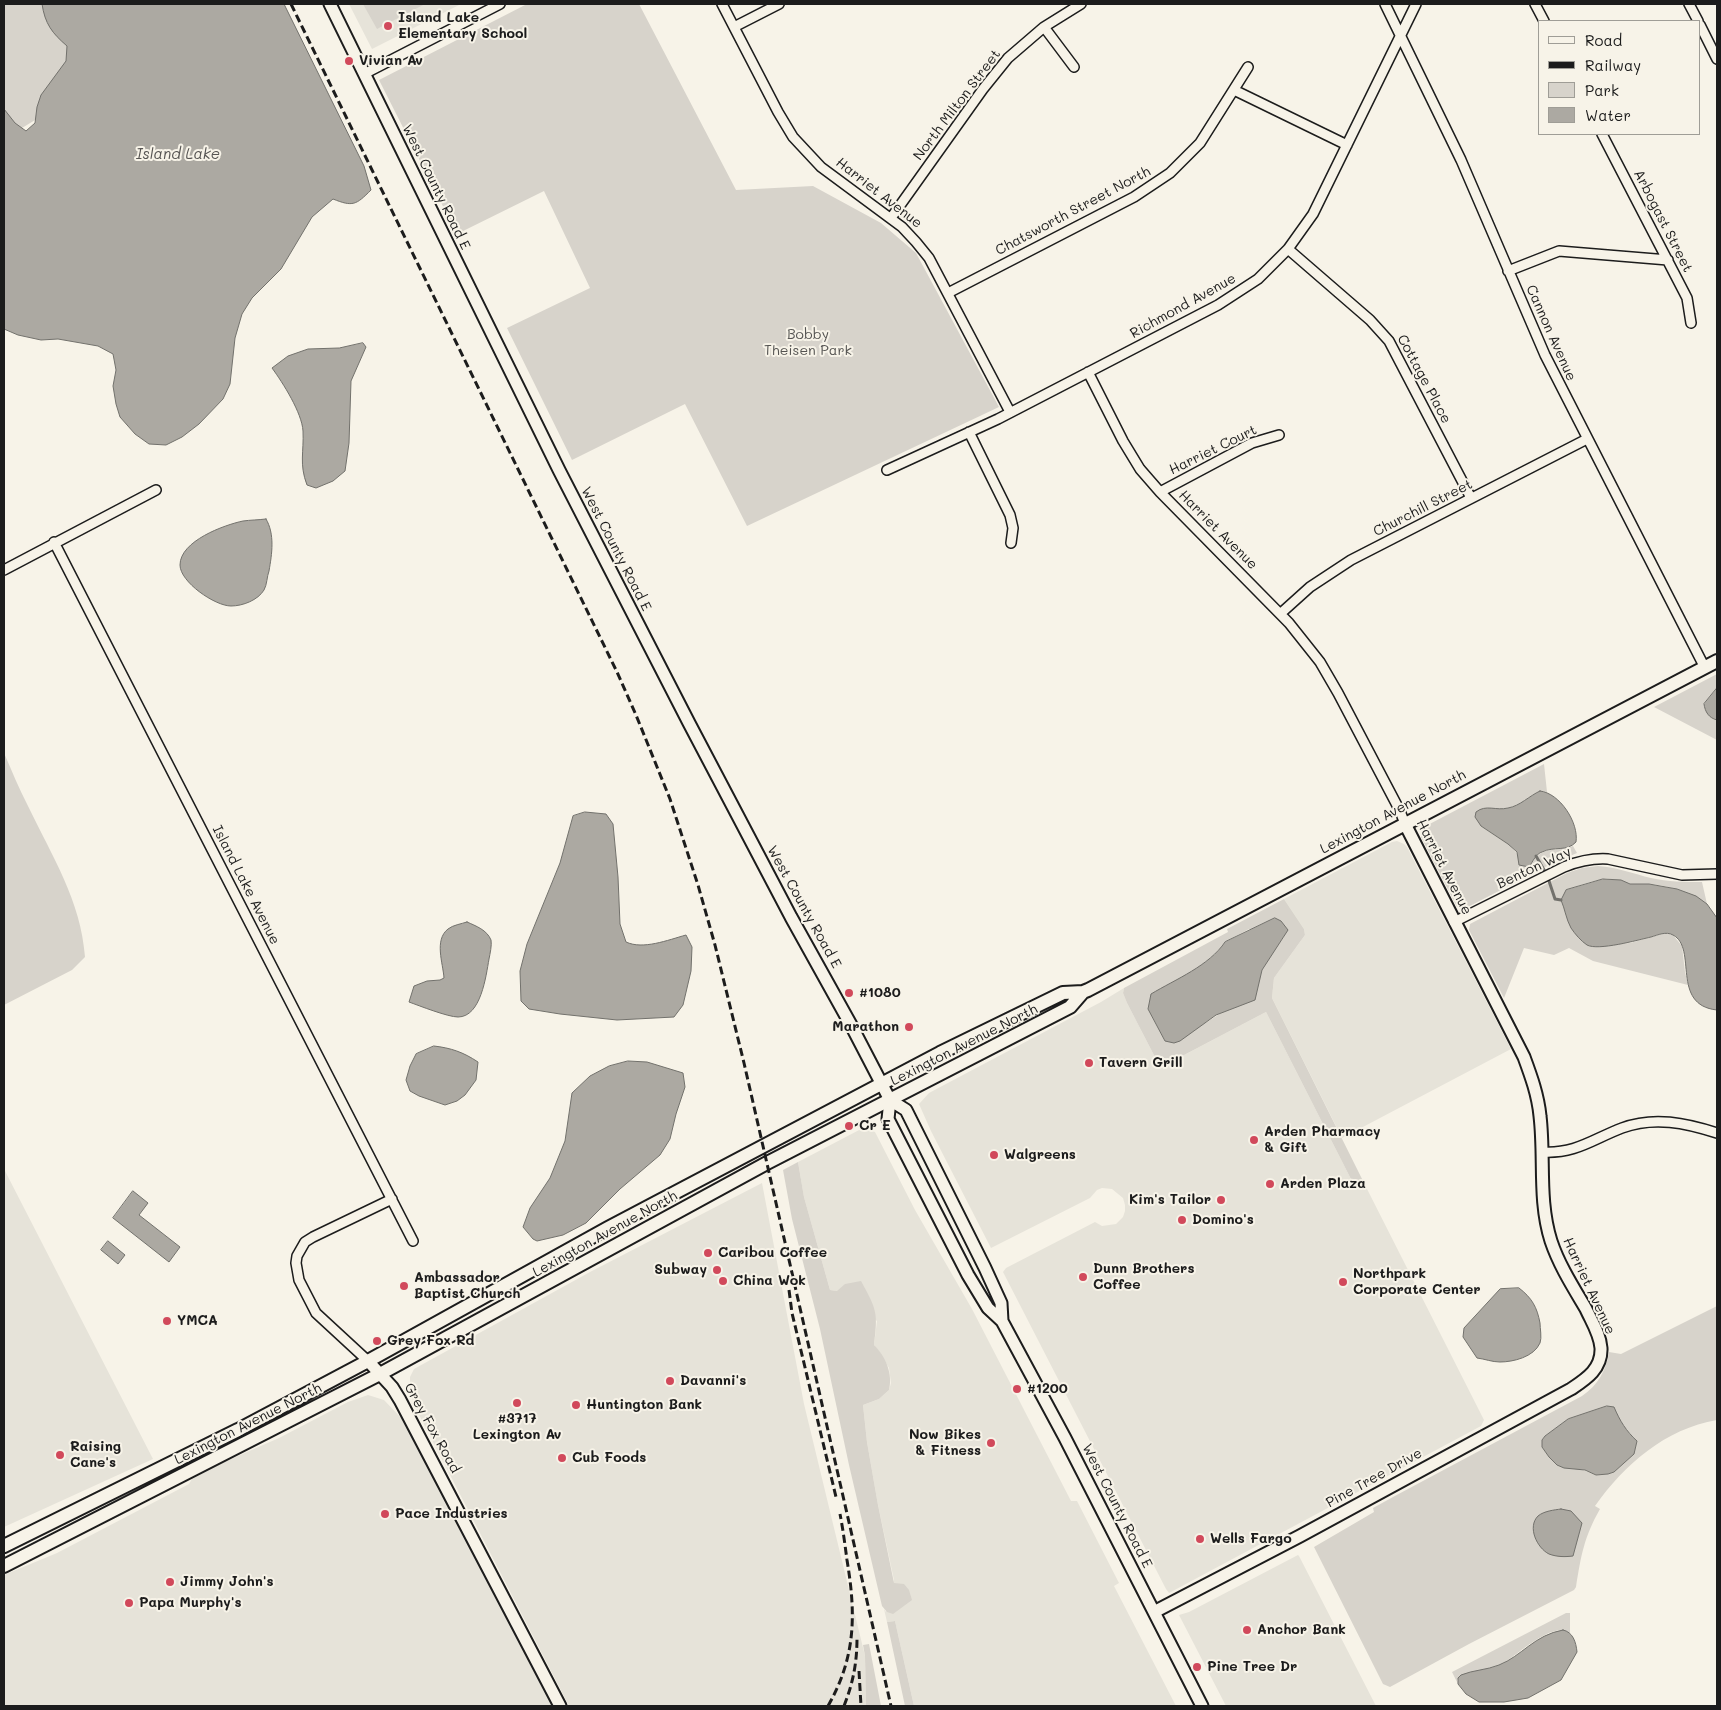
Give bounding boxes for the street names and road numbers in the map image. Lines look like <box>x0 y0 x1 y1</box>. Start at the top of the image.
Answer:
street label: North Milton Street <box>910 46 1004 164</box>
street label: West County Road E <box>398 122 474 252</box>
street label: Harriet Avenue <box>833 154 925 232</box>
street label: Chatsworth Street North <box>993 163 1153 259</box>
street label: Arbogast Street <box>1630 167 1696 275</box>
street label: Richmond Avenue <box>1127 270 1239 342</box>
street label: Cannon Avenue <box>1522 282 1580 384</box>
street label: Cottage Place <box>1394 332 1454 426</box>
street label: Harriet Court <box>1166 422 1260 478</box>
street label: Churchill Street <box>1371 476 1475 540</box>
street label: West County Road E <box>577 484 655 614</box>
street label: Harriet Avenue <box>1175 487 1261 573</box>
street label: Lexington Avenue North <box>1317 766 1469 858</box>
street label: Harriet Avenue <box>1413 817 1475 917</box>
street label: Island Lake Avenue <box>209 823 283 947</box>
street label: West County Road E <box>763 843 845 971</box>
street label: Benton Way <box>1494 843 1574 893</box>
street label: Lexington Avenue North <box>888 1001 1040 1089</box>
street label: Lexington Avenue North <box>530 1187 680 1281</box>
street label: Harriet Avenue <box>1559 1235 1619 1337</box>
street label: Lexington Avenue North <box>172 1380 324 1468</box>
street label: Grey Fox Road <box>400 1380 464 1476</box>
street label: West County Road E <box>1078 1441 1156 1571</box>
street label: Pine Tree Drive <box>1323 1445 1425 1511</box>

